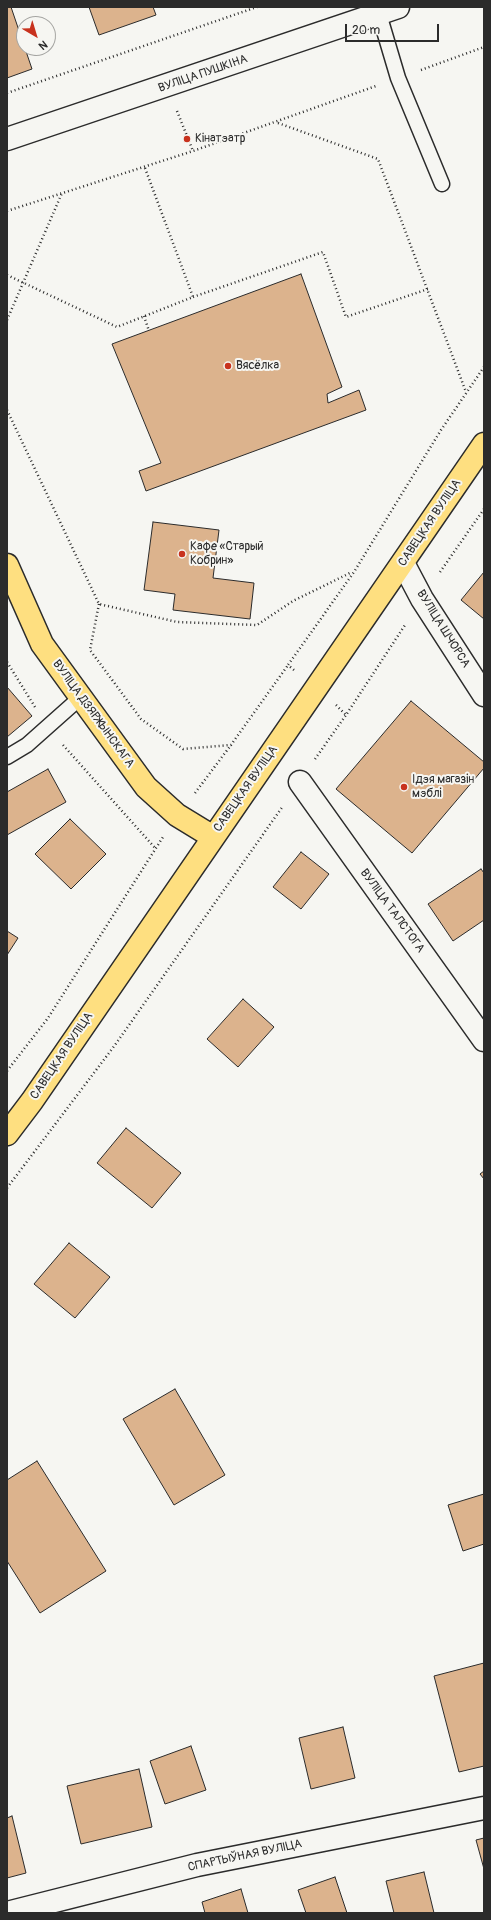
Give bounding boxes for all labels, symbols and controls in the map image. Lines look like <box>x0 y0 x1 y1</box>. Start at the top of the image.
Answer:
north arrow <box>16 16 56 56</box>
scale bar <box>347 16 441 42</box>
text: 20 m <box>352 23 380 38</box>
text: N <box>36 38 50 52</box>
street label: ВУЛІЦА ПУШКІНА <box>157 52 249 96</box>
place label: Кінатэатр <box>195 132 245 146</box>
marker: Кінатэатр <box>182 134 192 144</box>
place label: Вясёлка <box>236 359 279 373</box>
marker: Вясёлка <box>223 361 233 371</box>
street label: САВЕЦКАЯ ВУЛІЦА <box>396 477 464 569</box>
place label: Кафе «Старый Кобрин» <box>190 540 264 568</box>
marker: Кафе «Старый Кобрин» <box>177 549 187 559</box>
street label: ВУЛІЦА ШЧОРСА <box>413 587 473 671</box>
street label: ВУЛІЦА ДЗЯРЖЫНСКАГА <box>49 657 137 771</box>
street label: САВЕЦКАЯ ВУЛІЦА <box>211 743 281 835</box>
place label: Ідэя магазін мэблі <box>412 773 474 801</box>
marker: Ідэя магазін мэблі <box>399 782 409 792</box>
street label: ВУЛІЦА ТАЛСТОГА <box>357 866 427 956</box>
street label: САВЕЦКАЯ ВУЛІЦА <box>28 1010 96 1102</box>
street label: СПАРТЫЎНАЯ ВУЛІЦА <box>187 1837 303 1875</box>

